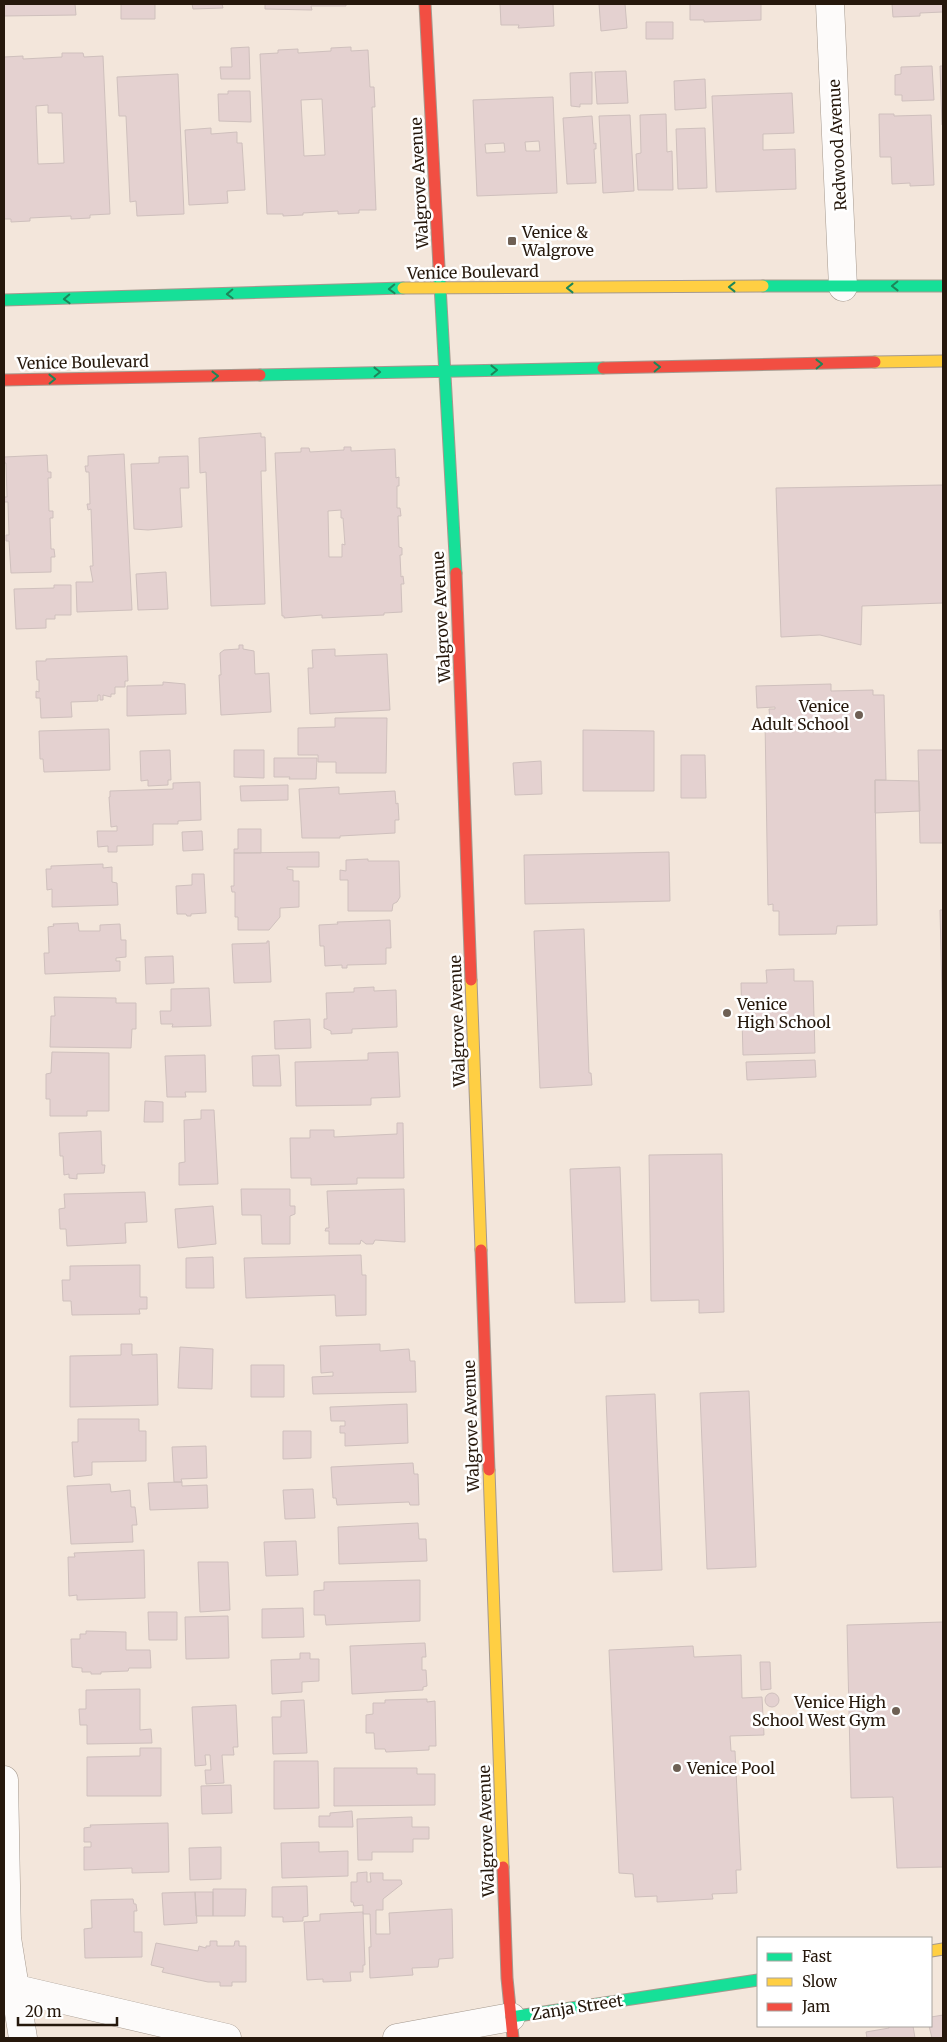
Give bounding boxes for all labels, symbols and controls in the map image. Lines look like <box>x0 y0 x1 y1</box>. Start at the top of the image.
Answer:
street label: Redwood Avenue <box>824 79 850 211</box>
street label: Walgrove Avenue <box>406 117 432 250</box>
place label: Venice & Walgrove <box>521 222 594 260</box>
marker: Venice & Walgrove <box>506 235 518 247</box>
street label: Venice Boulevard <box>406 261 539 283</box>
one-way arrow <box>890 281 898 291</box>
one-way arrow <box>728 282 736 292</box>
one-way arrow <box>565 283 573 293</box>
one-way arrow <box>388 284 396 295</box>
one-way arrow <box>225 289 233 299</box>
one-way arrow <box>63 293 71 304</box>
street label: Venice Boulevard <box>16 351 149 373</box>
one-way arrow <box>816 359 823 369</box>
one-way arrow <box>653 362 661 372</box>
one-way arrow <box>490 365 498 375</box>
one-way arrow <box>374 367 382 378</box>
one-way arrow <box>211 370 219 381</box>
one-way arrow <box>49 374 57 384</box>
street label: Walgrove Avenue <box>428 551 454 684</box>
place label: Venice Adult School <box>750 696 849 734</box>
marker: Venice Adult School <box>853 709 865 721</box>
street label: Walgrove Avenue <box>445 955 469 1088</box>
place label: Venice High School <box>736 994 831 1032</box>
marker: Venice High School <box>721 1007 733 1019</box>
street label: Walgrove Avenue <box>459 1360 483 1493</box>
place label: Venice High School West Gym <box>752 1692 886 1730</box>
marker: Venice High School West Gym <box>890 1705 902 1717</box>
place label: Venice Pool <box>686 1758 775 1778</box>
marker: Venice Pool <box>671 1762 683 1774</box>
street label: Walgrove Avenue <box>474 1765 498 1898</box>
legend <box>757 1937 932 2027</box>
text: Fast <box>802 1947 832 1966</box>
text: Slow <box>802 1972 837 1991</box>
street label: Zanja Street <box>530 1990 625 2024</box>
scale bar <box>18 1994 116 2026</box>
text: Jam <box>801 1997 830 2016</box>
text: 20 m <box>25 2002 62 2021</box>

